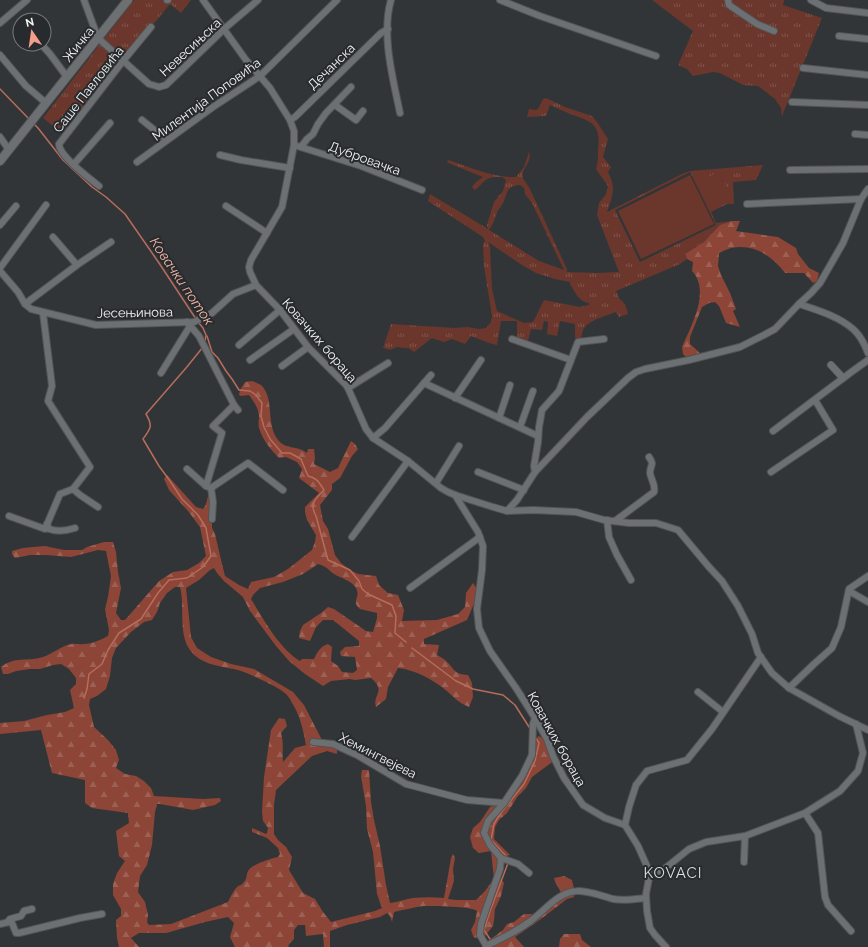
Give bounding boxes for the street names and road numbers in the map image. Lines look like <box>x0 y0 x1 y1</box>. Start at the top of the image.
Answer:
street label: Невесињска <box>157 15 224 79</box>
street label: Жичка <box>60 24 97 65</box>
street label: Дечанска <box>305 40 358 92</box>
street label: Саше Павловића <box>50 43 127 135</box>
street label: Милентија Поповића <box>149 55 263 144</box>
street label: Дубровачка <box>327 139 403 178</box>
street label: Ковачких бораца <box>279 295 360 385</box>
street label: Јесењинова <box>97 304 173 321</box>
street label: Ковачких бораца <box>524 689 589 789</box>
street label: Хемингвејева <box>337 730 419 781</box>

